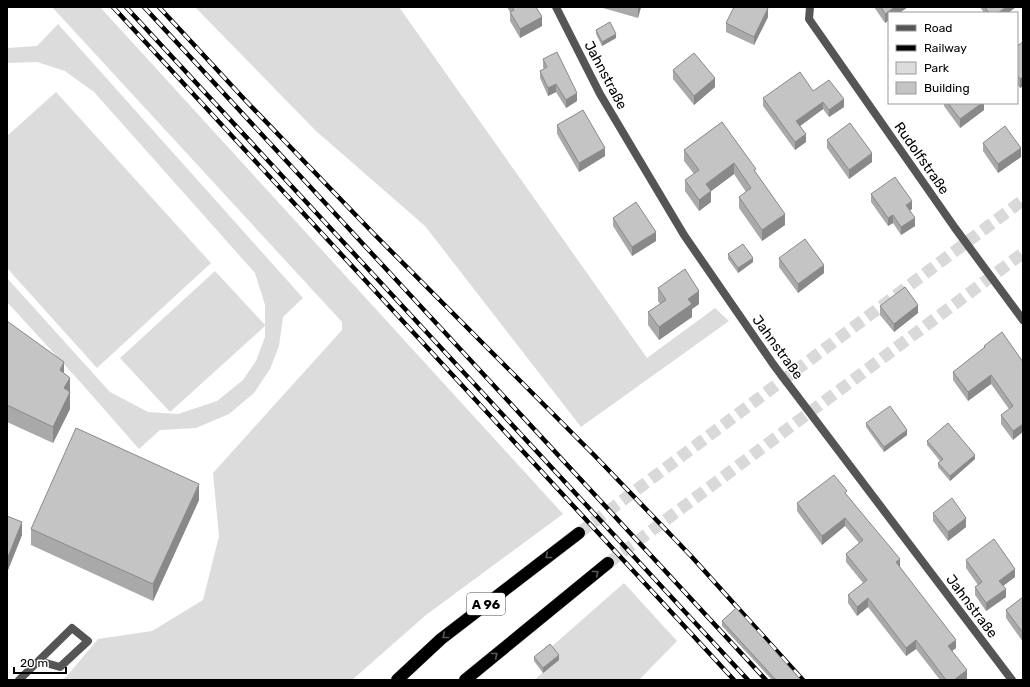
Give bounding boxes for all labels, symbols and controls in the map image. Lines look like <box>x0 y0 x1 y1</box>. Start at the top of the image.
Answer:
legend <box>888 12 1018 104</box>
text: Road <box>924 21 952 35</box>
street label: Jahnstraße <box>580 38 631 113</box>
text: Railway <box>924 41 967 55</box>
text: Park <box>924 61 950 75</box>
text: Building <box>924 81 970 95</box>
street label: Rudolfstraße <box>890 119 953 198</box>
street label: Jahnstraße <box>749 312 807 383</box>
one-way arrow <box>546 552 553 559</box>
one-way arrow <box>591 571 598 578</box>
street label: Jahnstraße <box>942 571 1001 642</box>
road number: A 96 <box>467 593 505 615</box>
one-way arrow <box>443 631 450 638</box>
scale bar <box>14 649 66 675</box>
one-way arrow <box>490 653 497 660</box>
text: 20 m <box>20 656 48 670</box>

